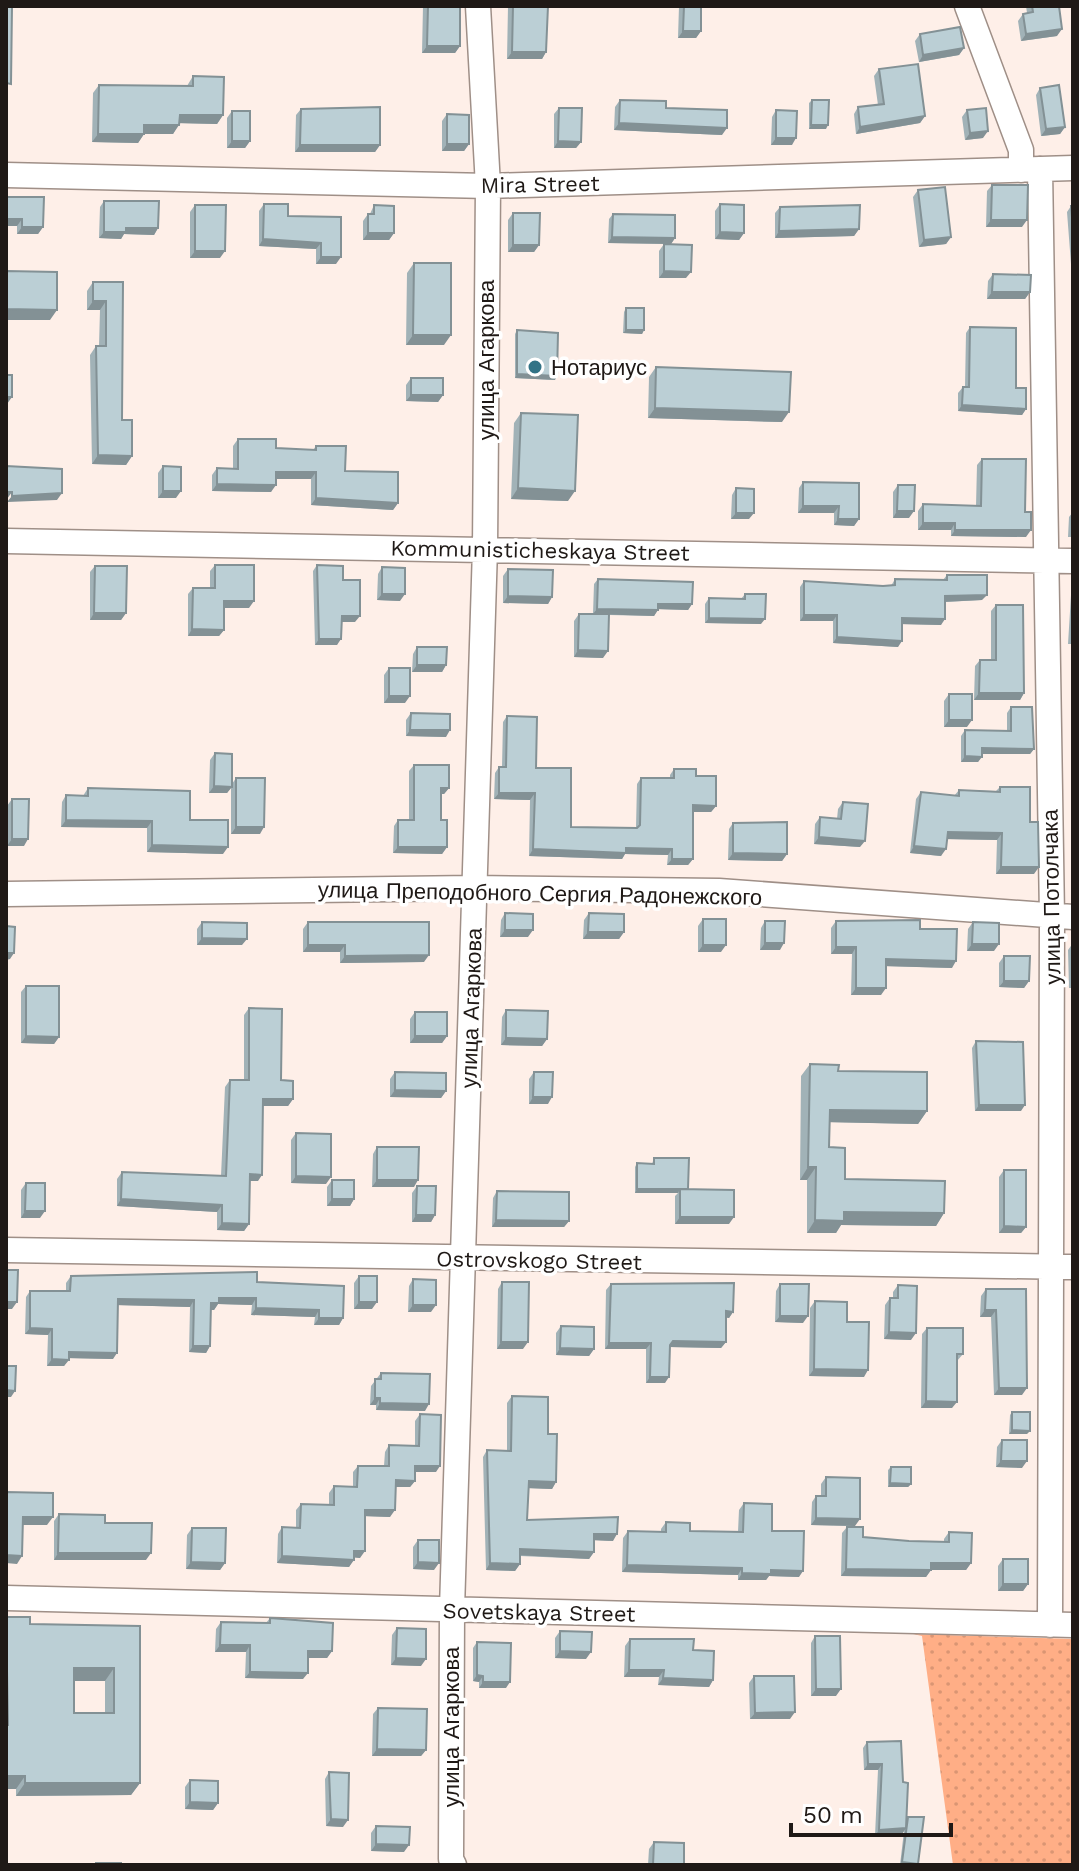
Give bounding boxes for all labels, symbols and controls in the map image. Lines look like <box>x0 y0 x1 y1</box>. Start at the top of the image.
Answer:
street label: Mira Street <box>480 171 600 198</box>
street label: улица Агаркова <box>474 279 499 440</box>
place label: Нотариус <box>551 355 647 380</box>
marker: Нотариус <box>526 358 544 376</box>
street label: Kommunisticheskaya Street <box>390 535 690 566</box>
street label: улица Потолчака <box>1037 808 1066 985</box>
street label: улица Преподобного Сергия Радонежского <box>318 877 762 910</box>
street label: улица Агаркова <box>456 927 487 1089</box>
street label: Ostrovskogo Street <box>436 1246 642 1275</box>
street label: Sovetskaya Street <box>442 1598 636 1627</box>
street label: улица Агаркова <box>439 1646 464 1807</box>
scale bar <box>791 1787 951 1837</box>
text: 50 m <box>803 1801 863 1829</box>

